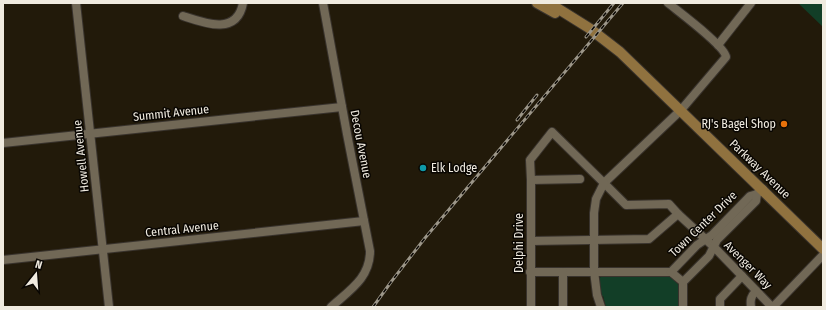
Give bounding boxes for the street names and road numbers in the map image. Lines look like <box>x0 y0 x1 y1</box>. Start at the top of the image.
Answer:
street label: Summit Avenue <box>132 102 210 124</box>
street label: Decou Avenue <box>348 109 374 179</box>
street label: Howell Avenue <box>70 119 92 193</box>
street label: Parkway Avenue <box>727 137 793 202</box>
street label: Town Center Drive <box>666 188 740 260</box>
street label: Delphi Drive <box>512 213 526 273</box>
street label: Central Avenue <box>145 218 219 240</box>
street label: Avenger Way <box>721 238 775 292</box>

